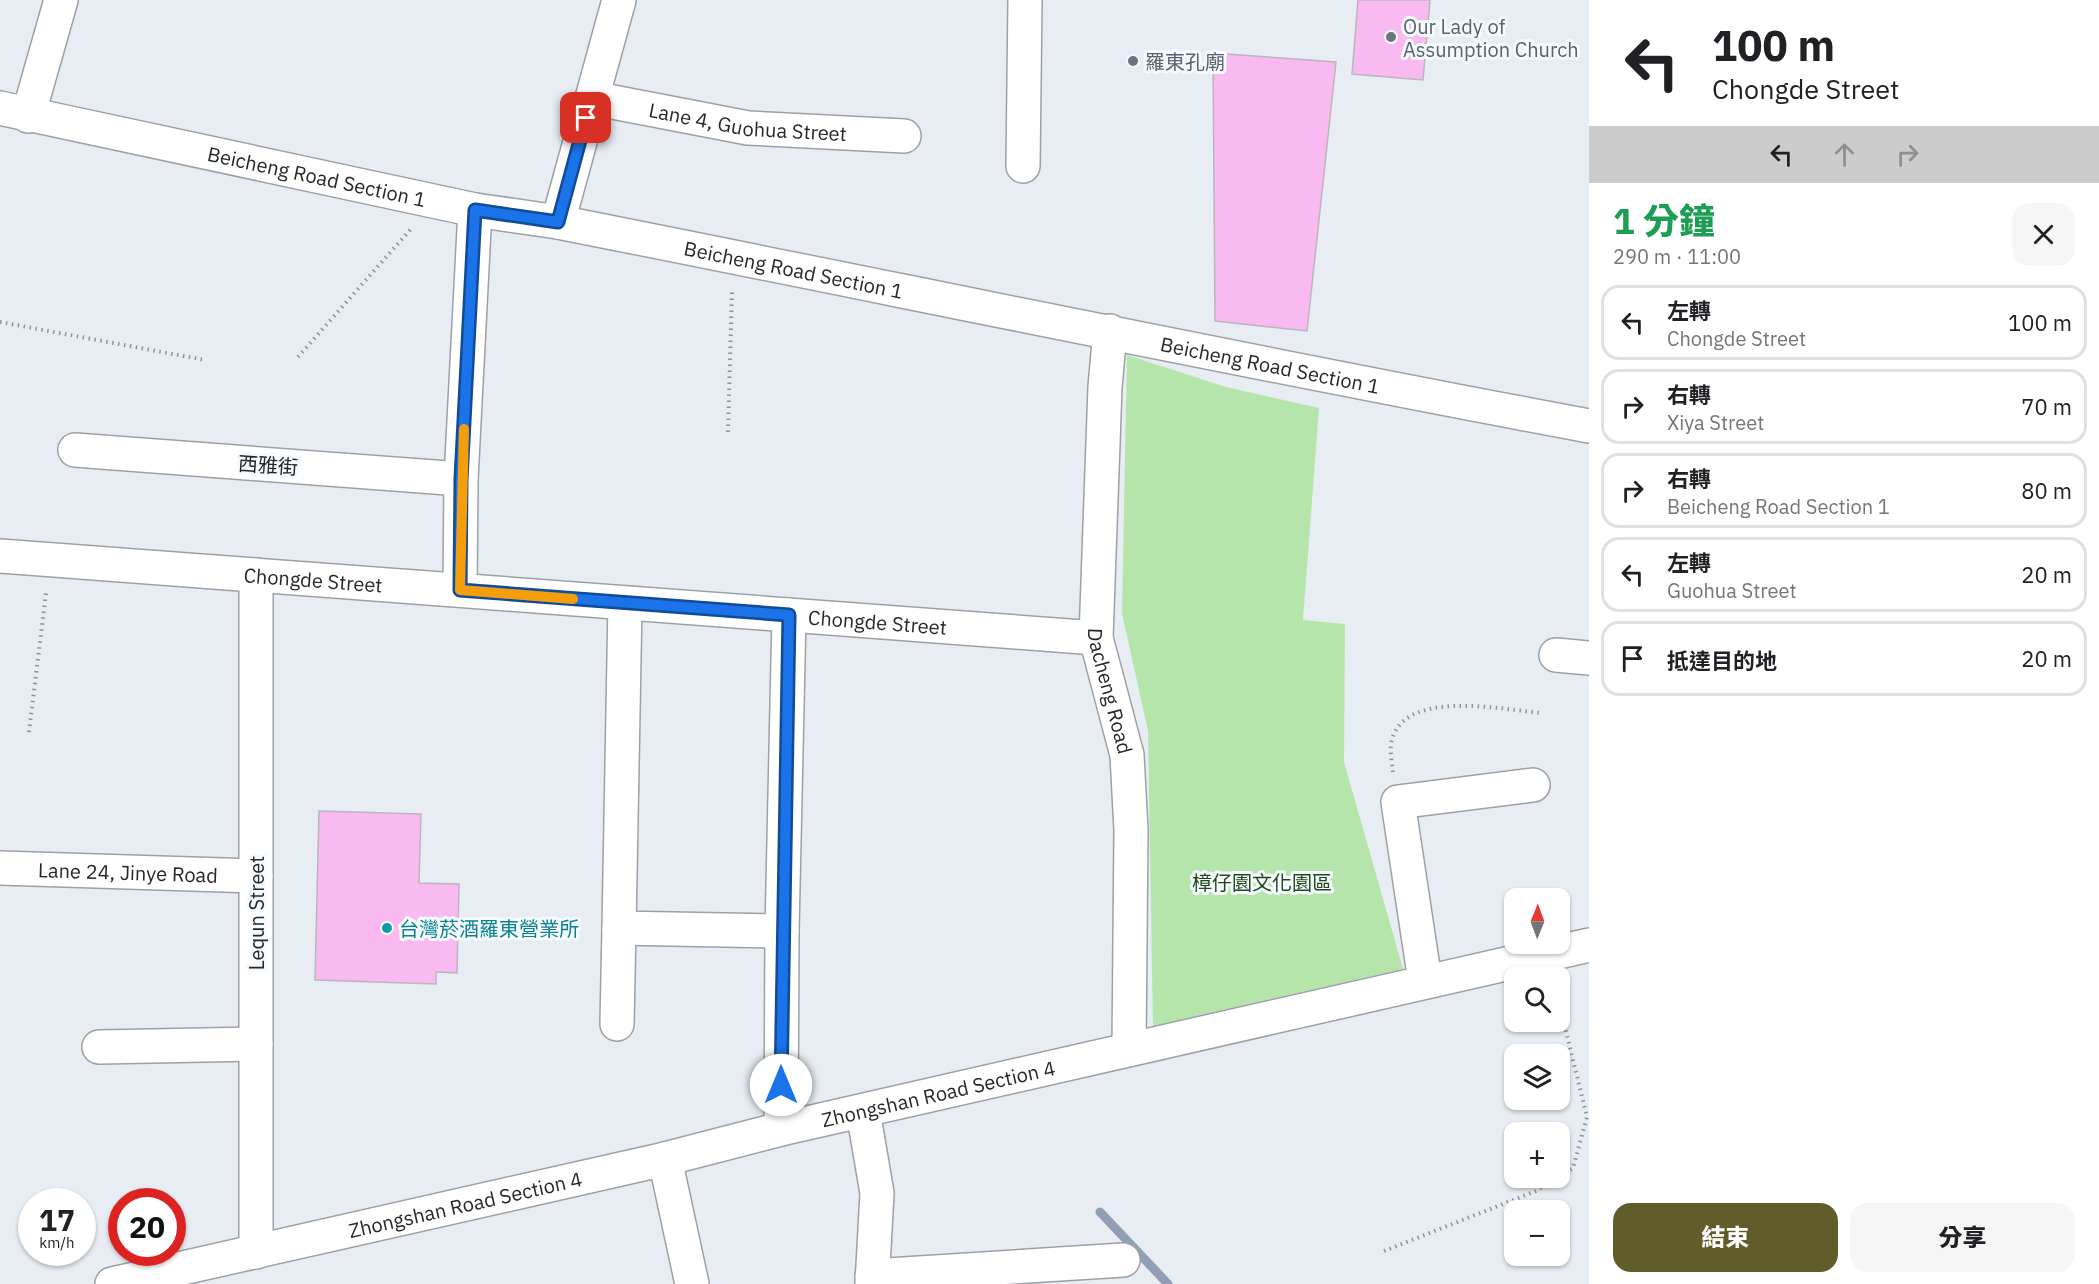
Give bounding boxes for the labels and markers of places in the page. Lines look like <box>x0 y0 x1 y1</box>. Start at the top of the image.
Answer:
place label: Our Lady of Assumption Church <box>1403 13 1579 63</box>
marker: Our Lady of Assumption Church <box>1384 30 1398 44</box>
place label: 羅東孔廟 <box>1145 48 1225 75</box>
marker: 羅東孔廟 <box>1126 54 1140 68</box>
pin <box>560 92 611 143</box>
place label: 台灣菸酒羅東營業所 <box>399 915 579 942</box>
marker: 台灣菸酒羅東營業所 <box>380 921 394 935</box>

